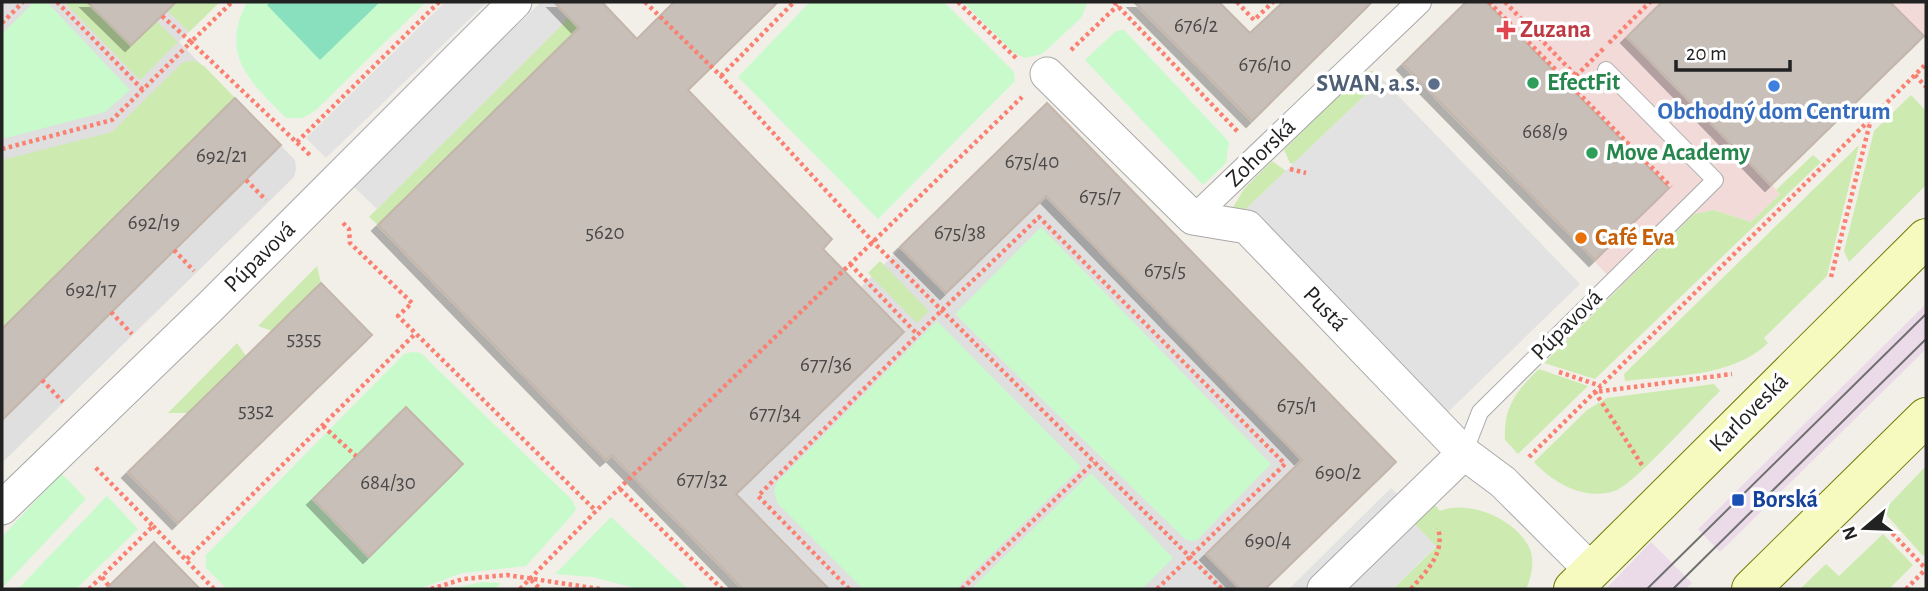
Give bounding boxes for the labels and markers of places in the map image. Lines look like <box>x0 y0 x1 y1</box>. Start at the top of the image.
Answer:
place label: Zuzana <box>1520 18 1591 42</box>
marker: Zuzana <box>1498 22 1514 38</box>
place label: EfectFit <box>1547 71 1620 95</box>
place label: SWAN, a.s. <box>1316 72 1420 96</box>
marker: EfectFit <box>1525 75 1541 91</box>
marker: SWAN, a.s. <box>1426 76 1442 92</box>
marker: Obchodný dom Centrum <box>1766 78 1782 94</box>
place label: Obchodný dom Centrum <box>1657 100 1891 124</box>
place label: Move Academy <box>1606 141 1750 165</box>
marker: Move Academy <box>1584 145 1600 161</box>
place label: Café Eva <box>1595 226 1675 250</box>
marker: Café Eva <box>1573 230 1589 246</box>
place label: Borská <box>1752 488 1818 512</box>
marker: Borská <box>1730 492 1746 508</box>

